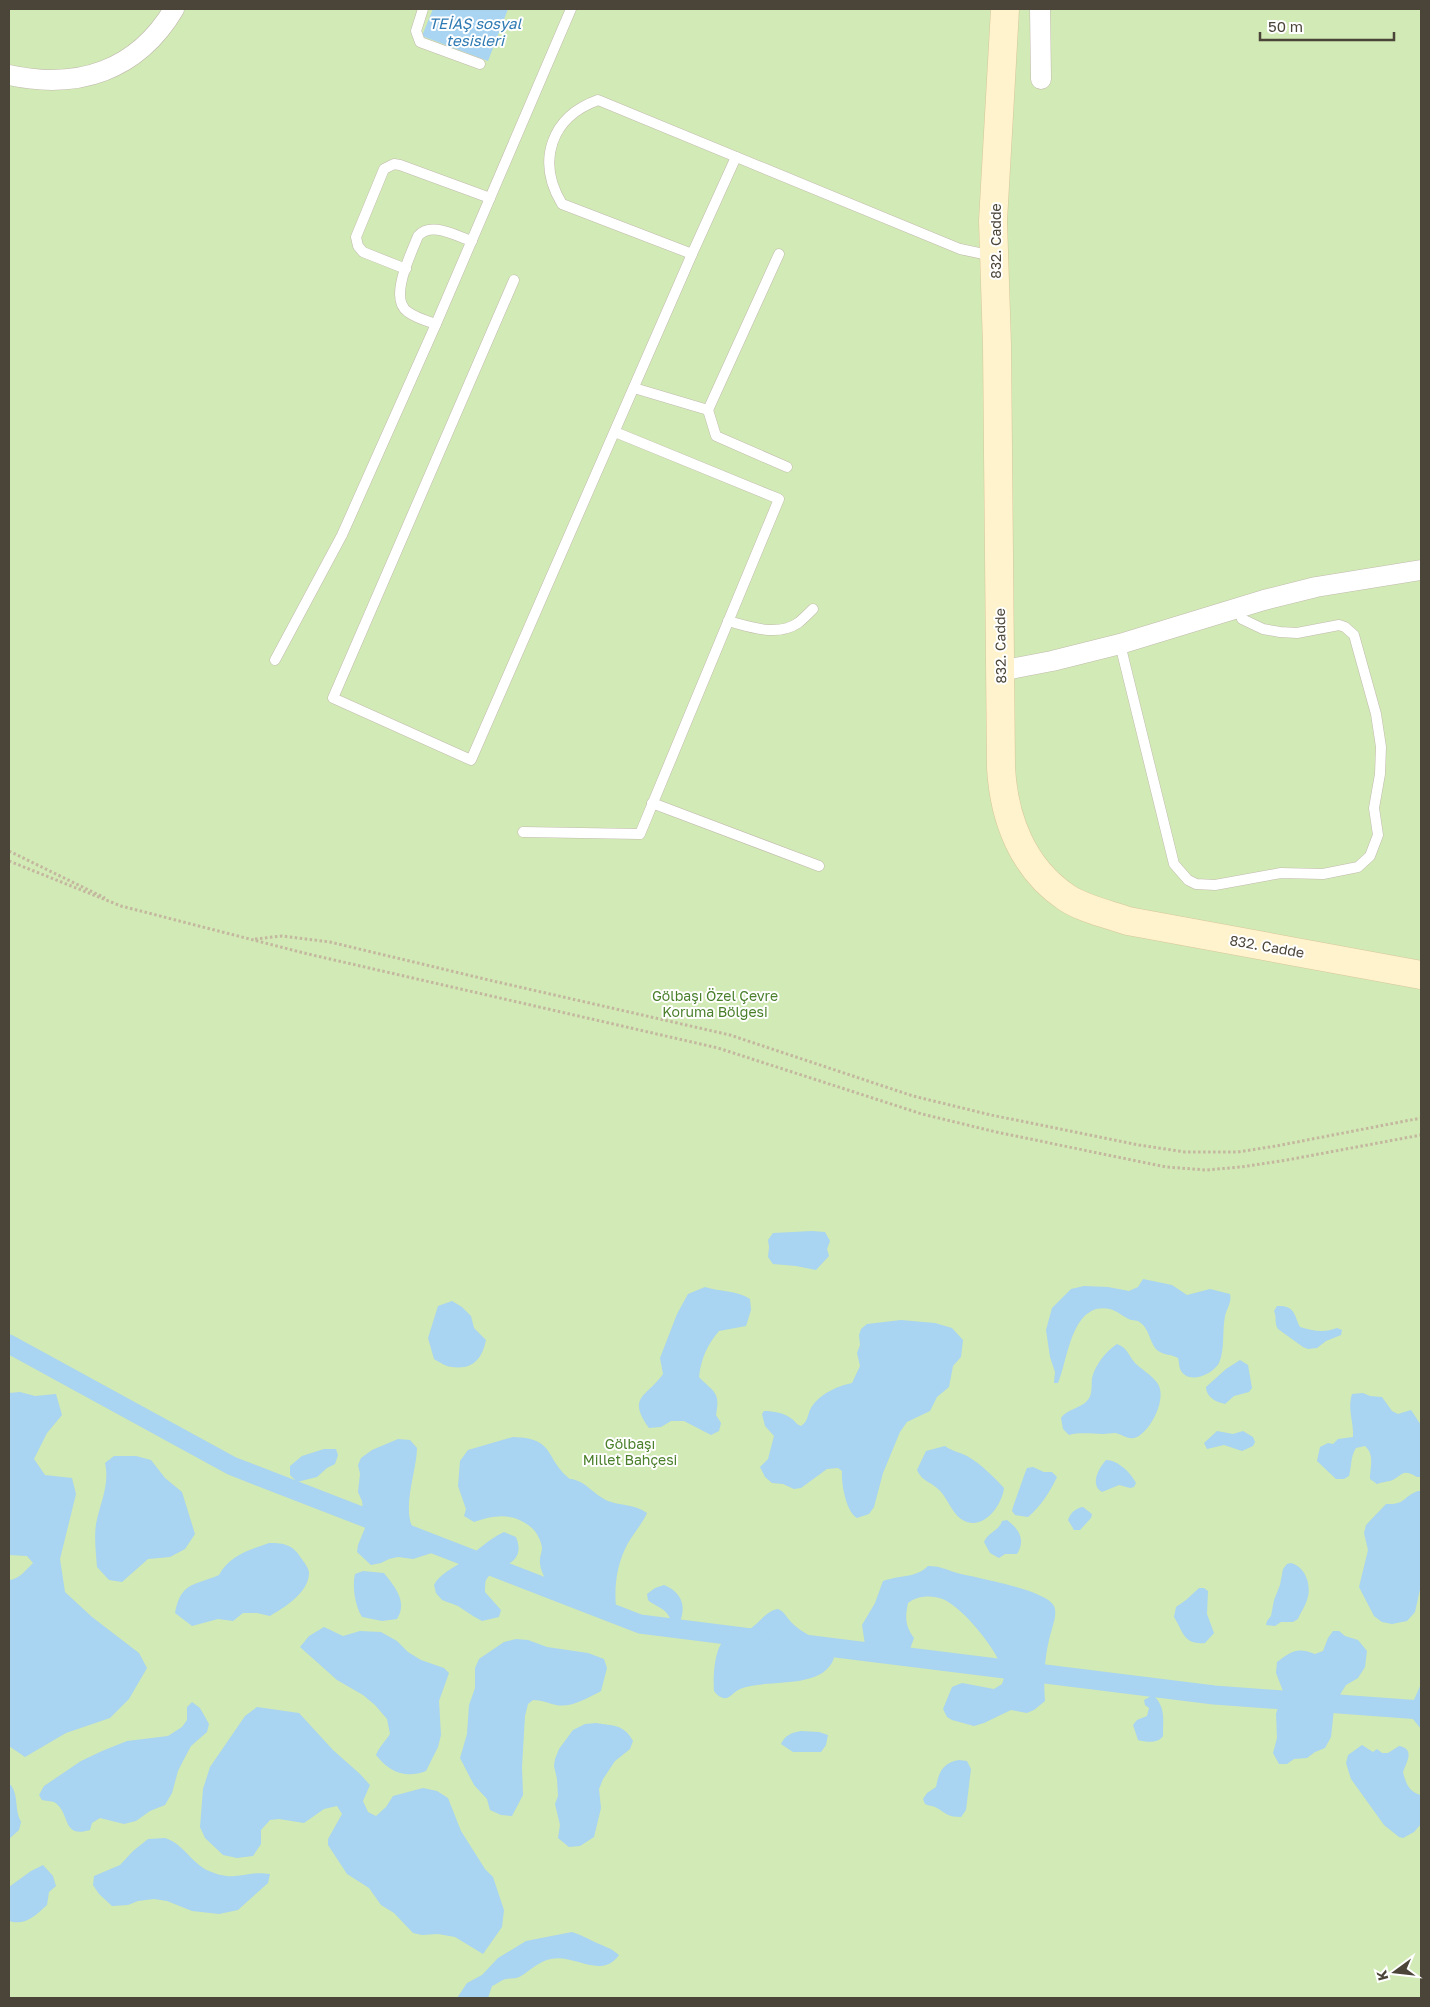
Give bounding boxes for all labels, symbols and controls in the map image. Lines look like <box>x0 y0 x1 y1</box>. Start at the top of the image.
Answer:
scale bar <box>1260 10 1394 42</box>
water label: TEİAŞ sosyal tesisleri <box>429 14 522 49</box>
text: 50 m <box>1268 17 1303 35</box>
street label: 832. Cadde <box>987 203 1004 279</box>
street label: 832. Cadde <box>991 608 1009 684</box>
street label: 832. Cadde <box>1228 931 1306 961</box>
park label: Gölbaşı Özel Çevre Koruma Bölgesi <box>652 987 778 1020</box>
park label: Gölbaşı Millet Bahçesi <box>583 1435 677 1468</box>
north arrow <box>1370 1947 1420 1997</box>
text: K <box>1372 1968 1391 1983</box>

